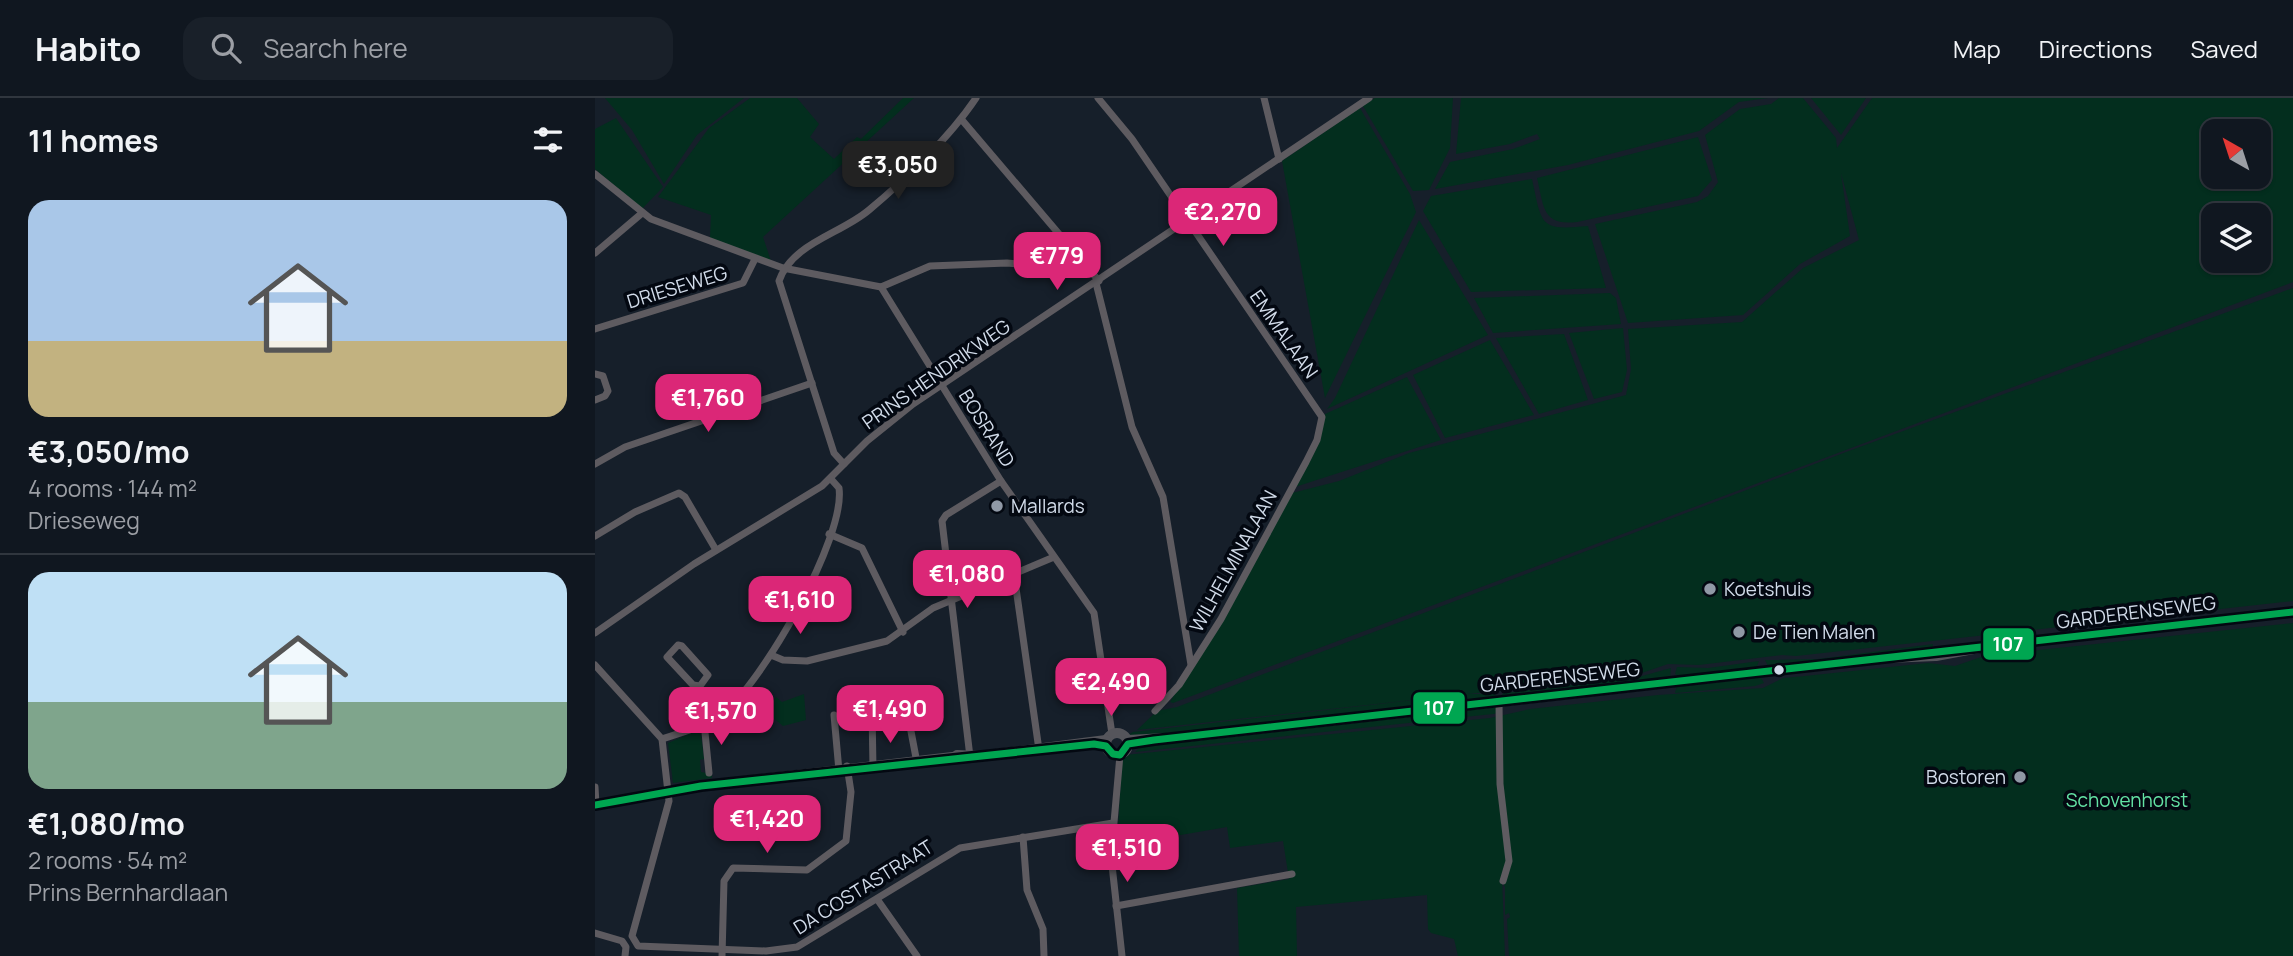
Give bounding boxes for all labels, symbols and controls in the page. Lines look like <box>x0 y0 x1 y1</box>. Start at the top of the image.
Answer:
search box <box>183 17 673 80</box>
text: Habito <box>35 26 141 71</box>
icon: search <box>207 29 245 67</box>
text: Search here <box>263 30 408 66</box>
text: Map <box>1953 32 2001 65</box>
text: Directions <box>2039 32 2152 65</box>
text: Saved <box>2190 32 2258 65</box>
north arrow <box>2201 119 2271 189</box>
map controls <box>2201 119 2271 273</box>
text: 11 homes <box>28 120 159 161</box>
icon: filters <box>529 121 567 159</box>
pin: €3,050 <box>841 141 955 201</box>
text: €3,050 <box>858 148 938 180</box>
pin: €2,270 <box>1166 188 1280 248</box>
text: €2,270 <box>1184 195 1262 227</box>
button: layers <box>2201 203 2271 273</box>
pin: €779 <box>1016 232 1098 292</box>
text: €779 <box>1030 239 1084 271</box>
icon: home <box>235 245 361 371</box>
street label: DRIESEWEG <box>624 259 730 315</box>
street label: EMMALAAN <box>1244 285 1324 383</box>
street label: PRINS HENDRIKWEG <box>857 313 1015 435</box>
pin: €1,760 <box>651 374 765 434</box>
text: €1,760 <box>671 381 745 413</box>
street label: BOSRAND <box>953 384 1021 472</box>
text: €3,050/mo <box>28 431 189 472</box>
text: 4 rooms · 144 m² <box>28 472 197 504</box>
street label: WILHELMINALAAN <box>1183 485 1283 637</box>
place label: Mallards <box>1011 493 1085 519</box>
marker: Mallards <box>989 498 1005 514</box>
text: Drieseweg <box>28 504 140 536</box>
pin: €1,080 <box>910 550 1024 610</box>
text: €1,080 <box>929 557 1005 589</box>
pin: €1,610 <box>743 576 857 636</box>
place label: Koetshuis <box>1724 576 1811 602</box>
marker: Koetshuis <box>1702 581 1718 597</box>
text: €1,610 <box>765 583 836 615</box>
street label: GARDERENSEWEG <box>2055 589 2217 635</box>
icon: home <box>235 617 361 743</box>
place label: De Tien Malen <box>1753 619 1875 645</box>
marker: De Tien Malen <box>1731 624 1747 640</box>
line badge: 107 <box>1982 627 2035 661</box>
text: 107 <box>1993 631 2023 657</box>
street label: GARDERENSEWEG <box>1479 656 1641 698</box>
pin: €2,490 <box>1054 658 1168 718</box>
unlabelled marker <box>1772 663 1786 677</box>
text: €2,490 <box>1071 665 1151 697</box>
pin: €1,490 <box>833 686 947 745</box>
pin: €1,570 <box>664 688 778 747</box>
line badge: 107 <box>1412 691 1466 725</box>
text: €1,490 <box>853 692 927 724</box>
text: €1,570 <box>685 694 757 726</box>
text: 107 <box>1424 695 1454 721</box>
place label: Bostoren <box>1926 764 2006 790</box>
marker: Bostoren <box>2012 769 2028 785</box>
park label: Schovenhorst <box>2066 787 2188 813</box>
pin: €1,420 <box>710 796 824 855</box>
text: €1,420 <box>730 802 804 834</box>
text: €1,080/mo <box>28 803 185 844</box>
pin: €1,510 <box>1070 824 1184 884</box>
text: €1,510 <box>1092 831 1162 863</box>
street label: DA COSTASTRAAT <box>788 833 938 940</box>
text: 2 rooms · 54 m² <box>28 844 187 876</box>
text: Prins Bernhardlaan <box>28 876 228 908</box>

